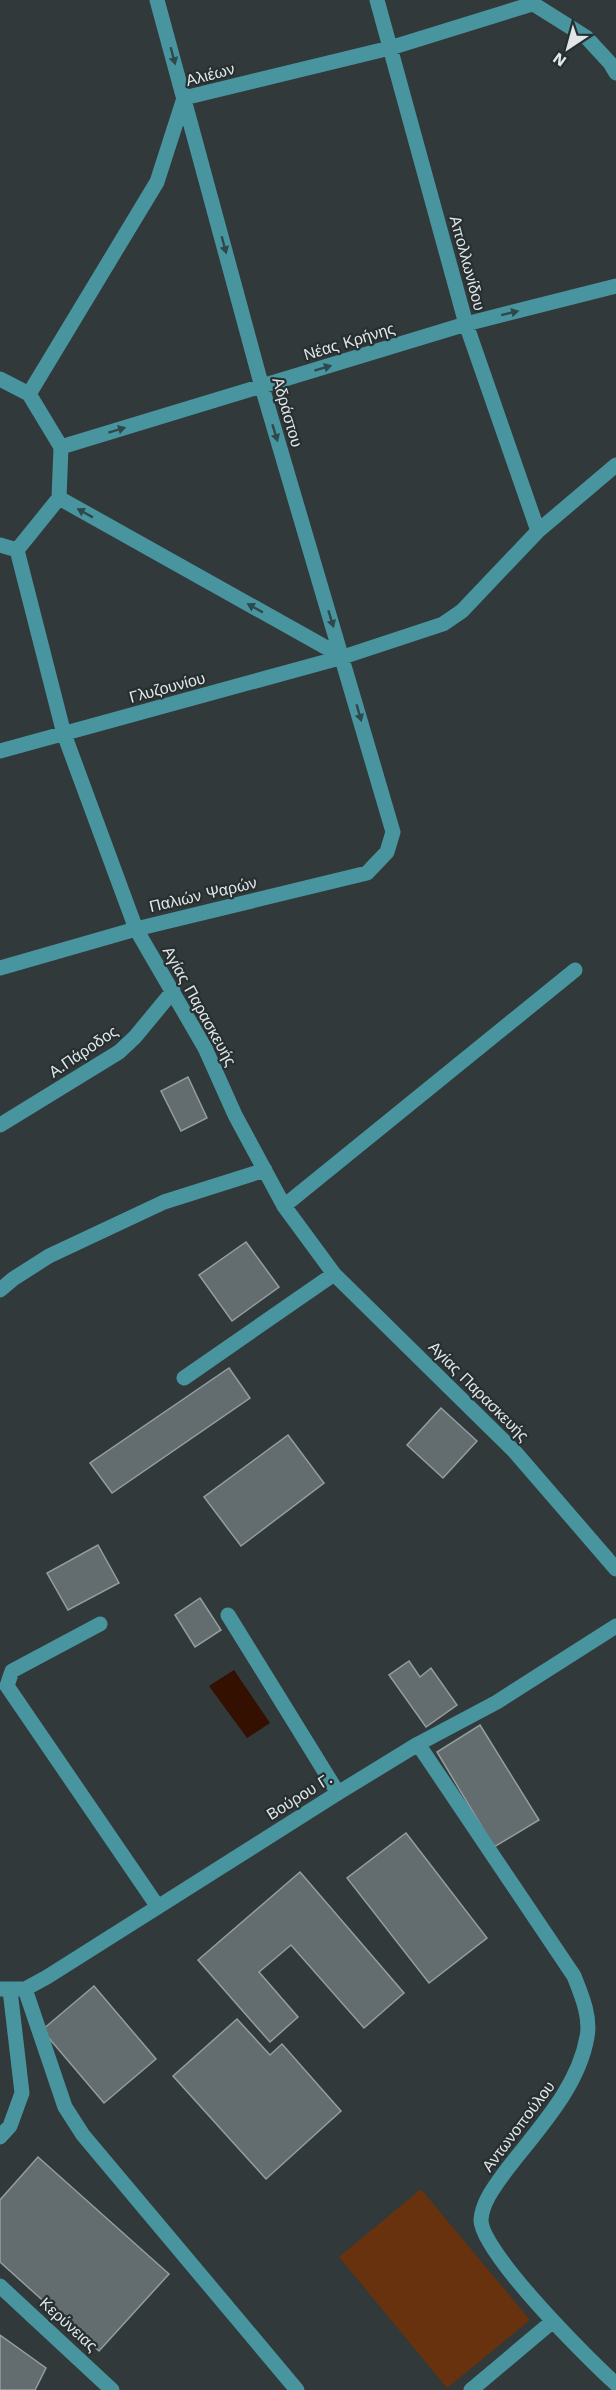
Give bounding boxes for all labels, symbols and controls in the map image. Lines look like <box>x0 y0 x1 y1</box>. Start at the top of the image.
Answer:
north arrow <box>538 18 598 78</box>
one-way arrow <box>169 48 178 66</box>
text: N <box>549 49 570 71</box>
street label: Αλιέων <box>184 59 237 90</box>
street label: Απολλωνίδου <box>446 214 489 313</box>
one-way arrow <box>219 236 229 254</box>
one-way arrow <box>501 307 520 317</box>
street label: Νέας Κρήνης <box>301 319 397 364</box>
one-way arrow <box>315 363 333 372</box>
street label: Αδράστου <box>269 375 307 449</box>
one-way arrow <box>271 424 280 442</box>
one-way arrow <box>108 425 126 434</box>
one-way arrow <box>77 507 93 518</box>
one-way arrow <box>246 603 263 613</box>
one-way arrow <box>327 611 336 629</box>
street label: Γλυζουνίου <box>127 668 207 707</box>
one-way arrow <box>355 704 364 722</box>
street label: Παλιών Ψαρών <box>147 873 259 916</box>
street label: Αγίας Παρασκευής <box>159 943 240 1070</box>
street label: Α.Πάροδος <box>45 1021 122 1081</box>
street label: Αγίας Παρασκευής <box>425 1337 533 1446</box>
street label: Βούρου Γ. <box>263 1769 336 1824</box>
street label: Αντωνοπούλου <box>478 2077 559 2175</box>
street label: Κερύνειας <box>36 2293 102 2355</box>

